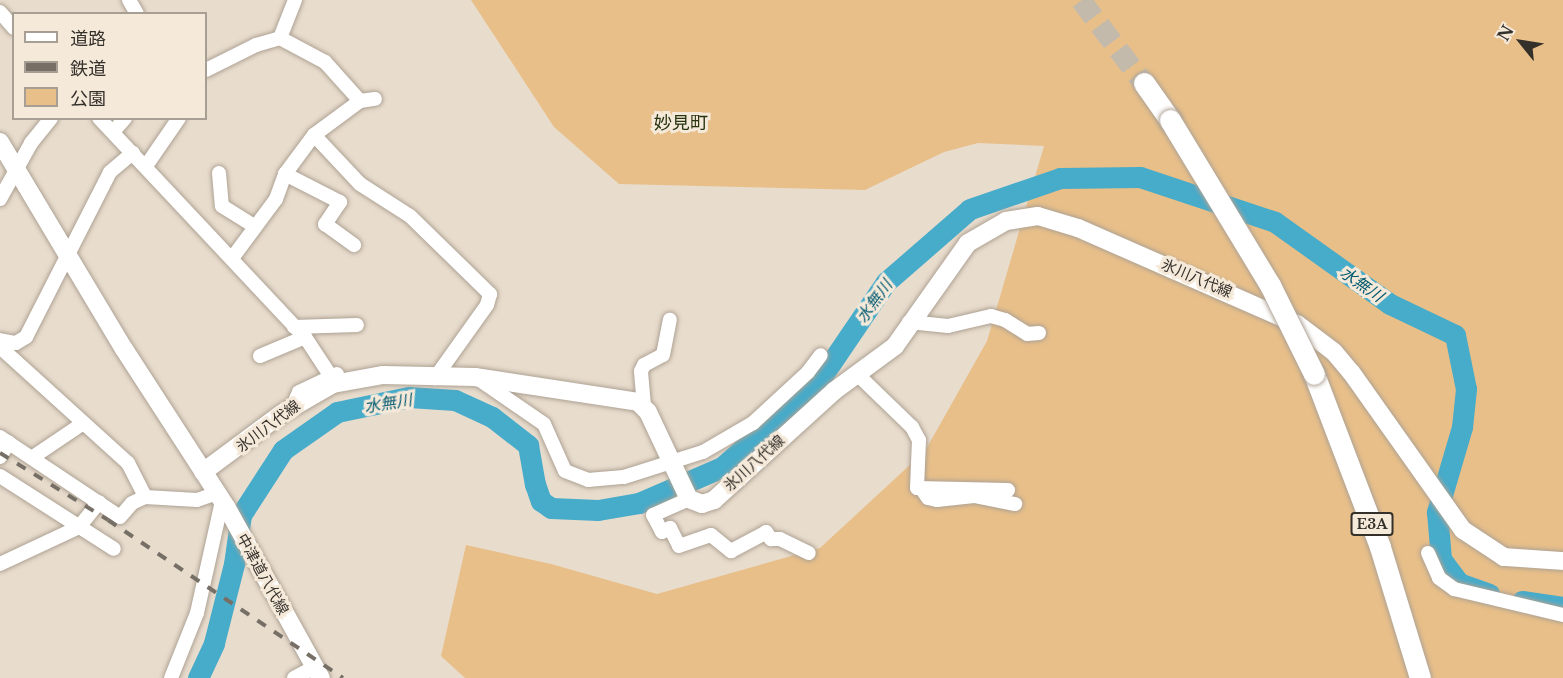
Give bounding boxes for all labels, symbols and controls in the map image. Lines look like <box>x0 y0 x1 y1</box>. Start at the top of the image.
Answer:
legend <box>12 12 207 120</box>
north arrow <box>1491 12 1551 72</box>
text: N <box>1493 21 1518 45</box>
text: 道路 <box>70 28 106 50</box>
text: 鉄道 <box>70 58 106 80</box>
text: 公園 <box>70 88 106 110</box>
district label: 妙見町 <box>654 112 708 134</box>
street label: 氷川八代線 <box>1159 255 1235 301</box>
water label: 水無川 <box>1337 262 1387 306</box>
water label: 水無川 <box>852 276 896 326</box>
water label: 水無川 <box>363 390 413 416</box>
street label: 氷川八代線 <box>233 396 303 456</box>
street label: 氷川八代線 <box>720 431 788 495</box>
road number: E3A <box>1350 513 1394 535</box>
street label: 中津道八代線 <box>233 530 293 618</box>

